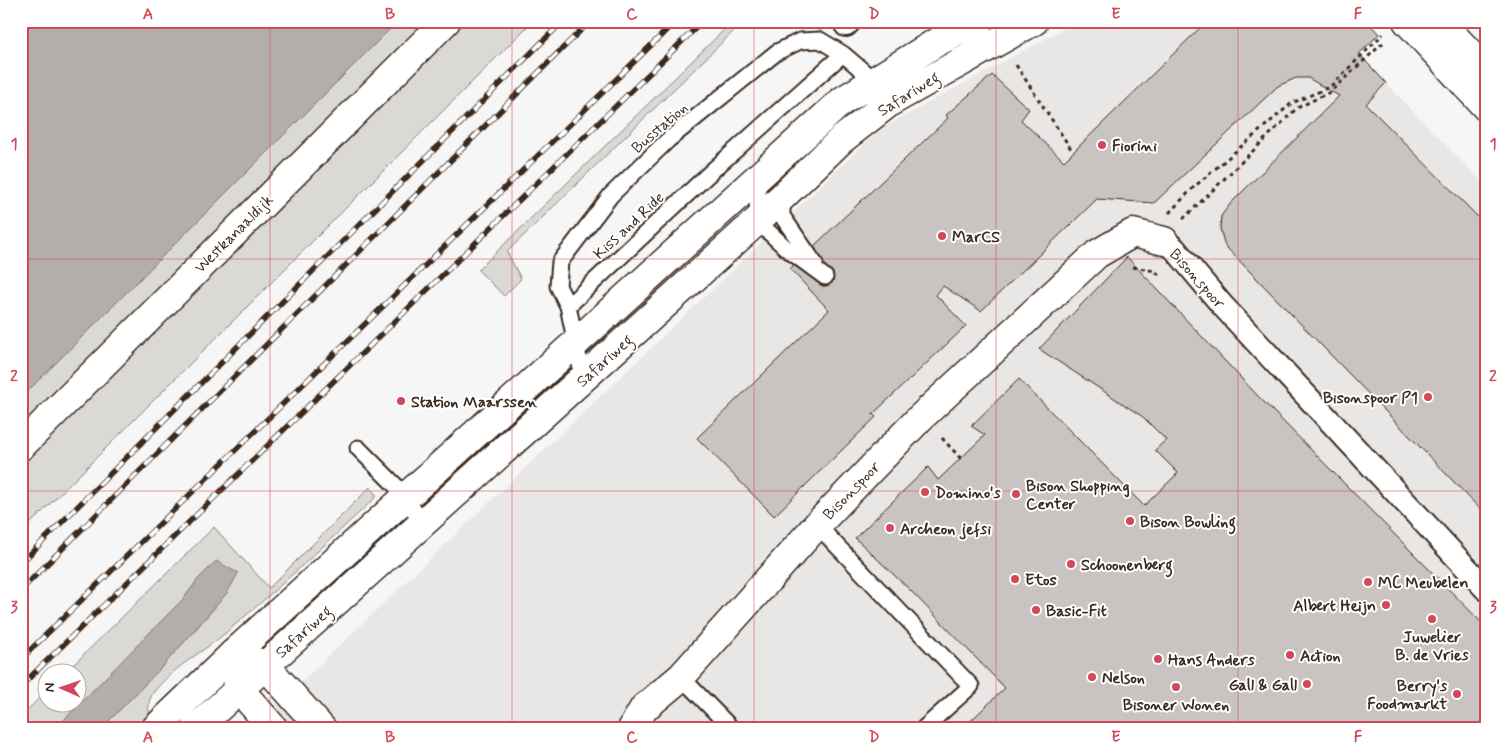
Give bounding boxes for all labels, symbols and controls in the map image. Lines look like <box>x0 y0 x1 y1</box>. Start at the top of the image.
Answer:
text: A <box>143 4 153 25</box>
text: B <box>385 4 395 25</box>
text: C <box>626 4 638 25</box>
text: D <box>868 4 880 25</box>
text: E <box>1111 4 1121 25</box>
text: F <box>1354 4 1363 25</box>
street label: Safariweg <box>874 67 944 122</box>
street label: Busstation <box>627 98 693 158</box>
text: 1 <box>10 134 18 155</box>
text: 1 <box>1489 134 1497 155</box>
place label: Fiorini <box>1112 136 1157 157</box>
marker: Fiorini <box>1096 139 1108 151</box>
street label: Kiss and Ride <box>589 188 669 264</box>
street label: Westkanaaldijk <box>190 190 278 278</box>
place label: MarCS <box>952 227 1000 248</box>
marker: MarCS <box>936 230 948 242</box>
street label: Bisonspoor <box>1164 244 1230 314</box>
street label: Safariweg <box>572 330 639 393</box>
text: 2 <box>10 366 18 387</box>
text: 2 <box>1489 366 1497 387</box>
place label: Bisonspoor P1 <box>1323 388 1418 409</box>
marker: Bisonspoor P1 <box>1422 391 1434 403</box>
place label: Station Maarssen <box>411 392 538 413</box>
marker: Station Maarssen <box>395 395 407 407</box>
street label: Bisonspoor <box>819 457 886 525</box>
place label: Bison Shopping Center <box>1026 476 1130 515</box>
place label: Domino's <box>935 483 1002 504</box>
marker: Domino's <box>919 486 931 498</box>
marker: Bison Shopping Center <box>1010 488 1022 500</box>
place label: Bison Bowling <box>1140 512 1236 535</box>
marker: Bison Bowling <box>1124 515 1136 527</box>
place label: Archeon jefsi <box>900 519 991 540</box>
marker: Archeon jefsi <box>884 522 896 534</box>
place label: Schoonenberg <box>1081 555 1173 578</box>
marker: Schoonenberg <box>1065 558 1077 570</box>
place label: Etos <box>1025 570 1057 591</box>
marker: Etos <box>1009 573 1021 585</box>
place label: MC Meubelen <box>1378 573 1469 594</box>
marker: MC Meubelen <box>1362 576 1374 588</box>
place label: Albert Heijn <box>1293 596 1376 617</box>
text: 3 <box>10 597 18 618</box>
text: 3 <box>1489 597 1497 618</box>
marker: Albert Heijn <box>1380 599 1392 611</box>
street label: Safariweg <box>271 601 338 664</box>
place label: Basic-Fit <box>1046 601 1107 622</box>
marker: Basic-Fit <box>1030 604 1042 616</box>
marker: Juwelier B. de Vries <box>1426 613 1438 625</box>
place label: Juwelier B. de Vries <box>1395 627 1470 666</box>
place label: Action <box>1300 646 1341 667</box>
marker: Action <box>1284 649 1296 661</box>
place label: Hans Anders <box>1168 650 1256 671</box>
marker: Hans Anders <box>1152 653 1164 665</box>
north arrow <box>38 662 88 712</box>
place label: Nelson <box>1102 668 1145 689</box>
marker: Nelson <box>1086 671 1098 683</box>
place label: Gall & Gall <box>1229 675 1297 696</box>
place label: Berry's Foodmarkt <box>1367 676 1448 715</box>
marker: Gall & Gall <box>1301 678 1313 690</box>
marker: Bisoner Wonen <box>1170 681 1182 693</box>
text: N <box>41 683 59 693</box>
marker: Berry's Foodmarkt <box>1451 688 1463 700</box>
place label: Bisoner Wonen <box>1123 695 1229 716</box>
text: A <box>143 727 153 748</box>
text: B <box>385 727 395 748</box>
text: C <box>626 727 638 748</box>
text: D <box>868 727 880 748</box>
text: E <box>1111 727 1121 748</box>
text: F <box>1354 727 1363 748</box>

